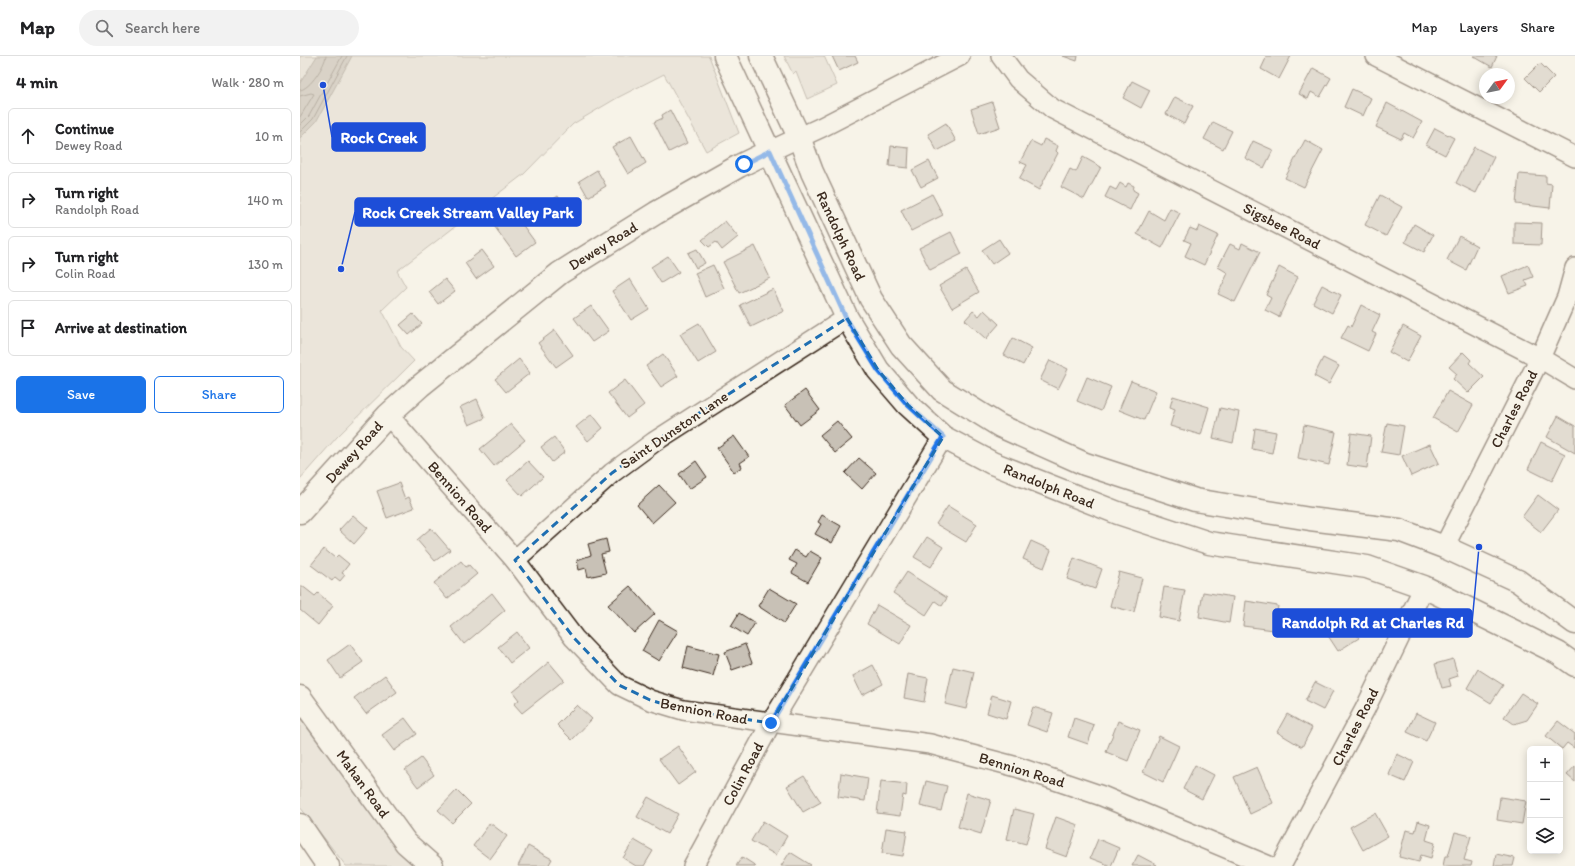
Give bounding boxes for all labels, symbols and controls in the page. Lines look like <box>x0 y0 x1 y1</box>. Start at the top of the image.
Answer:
search box <box>79 10 359 46</box>
text: Map <box>20 16 55 39</box>
icon: search <box>93 17 115 39</box>
text: Search here <box>125 19 200 37</box>
text: Map <box>1412 19 1437 36</box>
text: Layers <box>1459 19 1498 36</box>
text: Share <box>1520 19 1555 36</box>
north arrow <box>1479 68 1515 104</box>
text: 4 min <box>16 72 58 92</box>
text: Walk · 280 m <box>211 75 284 90</box>
text: Continue <box>55 120 114 138</box>
callout: Rock Creek <box>332 123 425 151</box>
icon: ahead <box>17 125 39 147</box>
text: Rock Creek <box>340 128 418 147</box>
text: 10 m <box>255 129 283 144</box>
text: Dewey Road <box>55 138 122 153</box>
route start <box>735 155 753 173</box>
text: Turn right <box>55 184 119 202</box>
street label: Randolph Road <box>812 188 870 284</box>
icon: right <box>17 189 39 211</box>
text: 140 m <box>247 193 283 208</box>
callout: Rock Creek Stream Valley Park <box>355 198 581 226</box>
street label: Sigsbee Road <box>1240 199 1324 254</box>
text: Randolph Road <box>55 202 139 217</box>
text: Rock Creek Stream Valley Park <box>362 203 575 223</box>
street label: Dewey Road <box>565 218 641 274</box>
text: Turn right <box>55 248 119 266</box>
icon: right <box>17 253 39 275</box>
text: 130 m <box>248 257 283 272</box>
text: Colin Road <box>55 266 115 281</box>
icon: arrive <box>17 317 39 339</box>
text: Arrive at destination <box>55 319 187 337</box>
street label: Charles Road <box>1487 367 1541 451</box>
button: Save <box>16 376 146 413</box>
button: Share <box>154 376 284 413</box>
street label: Saint Dunston Lane <box>617 387 731 473</box>
street label: Dewey Road <box>321 417 387 487</box>
street label: Bennion Road <box>424 458 496 537</box>
street label: Randolph Road <box>1001 460 1097 512</box>
callout: Randolph Rd at Charles Rd <box>1273 609 1472 637</box>
text: Randolph Rd at Charles Rd <box>1282 613 1464 633</box>
street label: Charles Road <box>1328 685 1382 769</box>
street label: Bennion Road <box>659 694 750 728</box>
route end <box>762 714 780 732</box>
street label: Colin Road <box>719 739 767 809</box>
map controls <box>1527 746 1563 854</box>
button: + <box>1527 746 1563 782</box>
street label: Mahan Road <box>332 747 394 821</box>
street label: Bennion Road <box>977 748 1068 792</box>
button: − <box>1527 782 1563 818</box>
button: layers <box>1527 818 1563 854</box>

